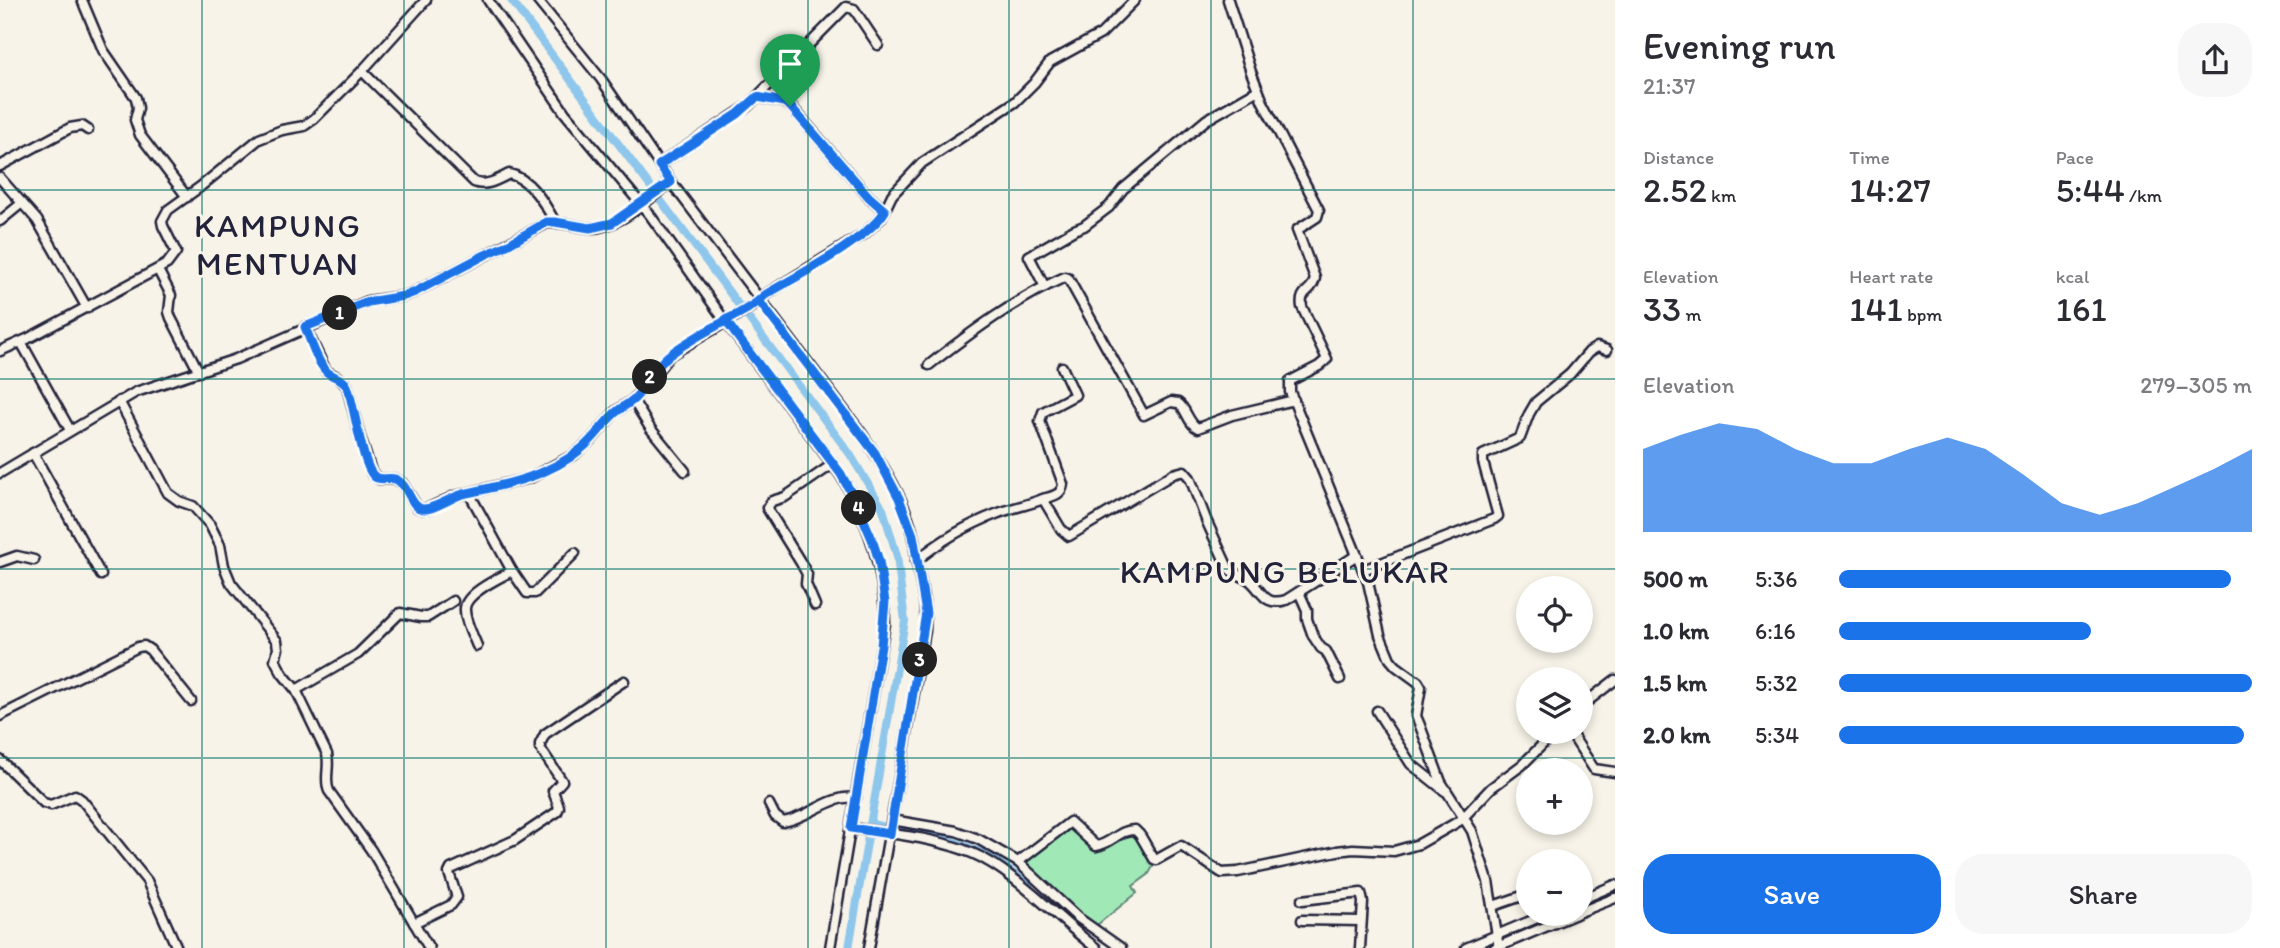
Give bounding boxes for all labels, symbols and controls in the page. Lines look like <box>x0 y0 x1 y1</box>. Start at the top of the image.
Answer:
text: Evening run <box>1643 23 1836 69</box>
button: share <box>2178 23 2252 97</box>
pin <box>760 34 820 106</box>
icon: arrive <box>771 45 809 83</box>
text: 21:37 <box>1643 72 1695 100</box>
text: Distance <box>1643 146 1714 169</box>
text: Time <box>1849 146 1890 169</box>
text: Pace <box>2056 146 2094 169</box>
text: 2.52 <box>1643 169 1707 211</box>
text: 14:27 <box>1849 169 1931 211</box>
text: 5:44 <box>2056 169 2125 211</box>
text: km <box>1707 184 1736 207</box>
text: /km <box>2125 184 2162 207</box>
district label: KAMPUNG MENTUAN <box>194 206 362 283</box>
text: Elevation <box>1643 265 1719 288</box>
text: Heart rate <box>1849 265 1933 288</box>
text: kcal <box>2056 265 2089 288</box>
text: 33 <box>1643 288 1681 330</box>
text: 141 <box>1849 288 1903 330</box>
text: 161 <box>2056 288 2107 330</box>
pin: 1 <box>322 296 358 330</box>
text: 1 <box>335 301 344 324</box>
text: m <box>1681 303 1701 326</box>
text: bpm <box>1903 303 1942 326</box>
pin: 2 <box>632 360 668 394</box>
text: 2 <box>645 365 655 388</box>
text: Elevation <box>1643 371 1734 399</box>
text: 279–305 m <box>2140 371 2252 399</box>
pin: 4 <box>842 490 876 526</box>
text: 4 <box>853 496 864 519</box>
district label: KAMPUNG BELUKAR <box>1120 552 1450 591</box>
text: 500 m <box>1643 565 1708 593</box>
text: 5:36 <box>1755 565 1797 593</box>
map controls <box>1516 576 1593 926</box>
button: locate <box>1516 576 1593 653</box>
text: 1.0 km <box>1643 617 1709 645</box>
text: 6:16 <box>1755 617 1796 645</box>
pin: 3 <box>902 642 937 678</box>
text: 3 <box>914 648 925 671</box>
button: layers <box>1516 667 1593 744</box>
text: 1.5 km <box>1643 669 1707 697</box>
text: 5:32 <box>1755 669 1797 697</box>
text: 2.0 km <box>1643 721 1711 749</box>
text: 5:34 <box>1755 721 1799 749</box>
button: + <box>1516 758 1593 835</box>
button: − <box>1516 849 1593 926</box>
button: Save <box>1643 854 1941 934</box>
button: Share <box>1955 854 2252 934</box>

